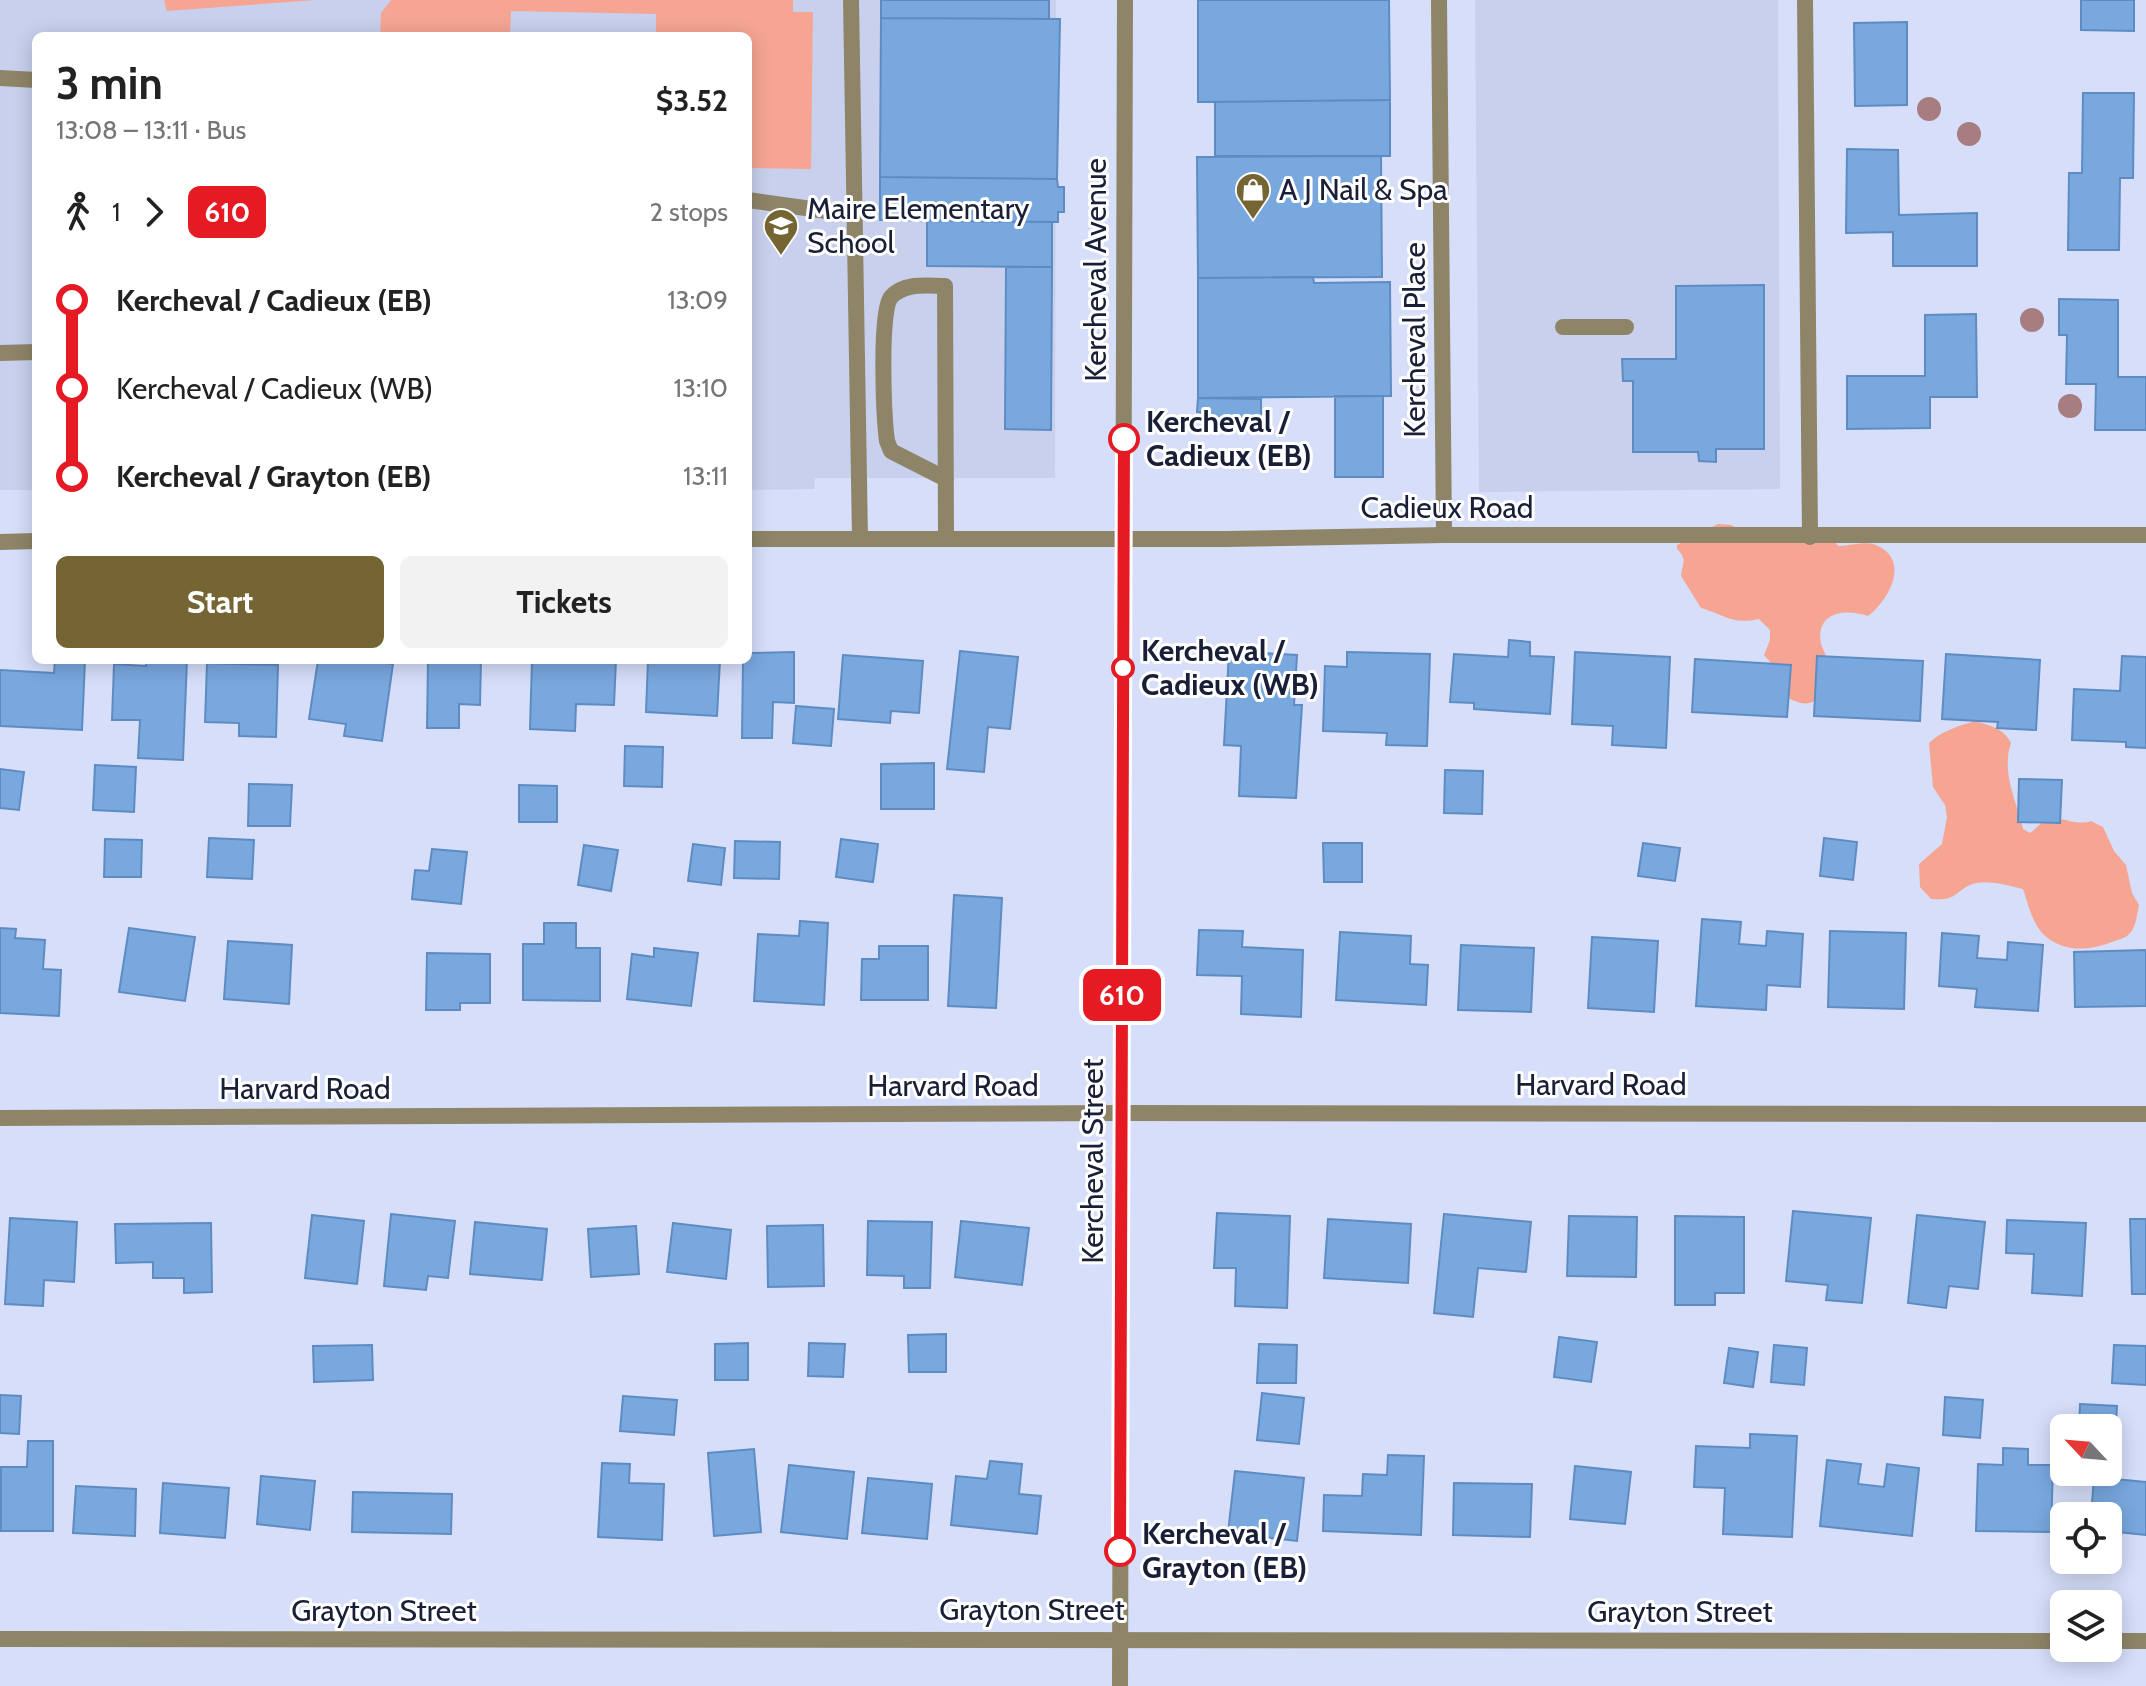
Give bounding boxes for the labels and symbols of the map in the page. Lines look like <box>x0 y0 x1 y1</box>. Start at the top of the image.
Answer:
street label: Kercheval Avenue <box>1077 158 1114 382</box>
shop icon: A J Nail & Spa <box>1234 171 1272 221</box>
place label: A J Nail & Spa <box>1279 171 1448 208</box>
place label: Maire Elementary School <box>807 190 1029 261</box>
school or university icon: Maire Elementary School <box>762 207 800 257</box>
street label: Kercheval Place <box>1396 242 1433 438</box>
place label: Kercheval / Cadieux (EB) <box>1146 403 1312 474</box>
marker: Kercheval / Cadieux (EB) <box>1109 424 1139 454</box>
street label: Cadieux Road <box>1360 489 1534 526</box>
place label: Kercheval / Cadieux (WB) <box>1141 632 1319 703</box>
marker: Kercheval / Cadieux (WB) <box>1112 657 1134 679</box>
line badge: 610 <box>1076 969 1168 1021</box>
street label: Kercheval Street <box>1074 1058 1111 1264</box>
street label: Harvard Road <box>1515 1066 1687 1103</box>
street label: Harvard Road <box>867 1067 1039 1104</box>
street label: Harvard Road <box>219 1070 391 1107</box>
north arrow <box>2050 1414 2122 1486</box>
place label: Kercheval / Grayton (EB) <box>1142 1515 1307 1586</box>
marker: Kercheval / Grayton (EB) <box>1105 1536 1135 1566</box>
street label: Grayton Street <box>939 1591 1125 1628</box>
street label: Grayton Street <box>291 1592 477 1629</box>
street label: Grayton Street <box>1587 1593 1773 1630</box>

